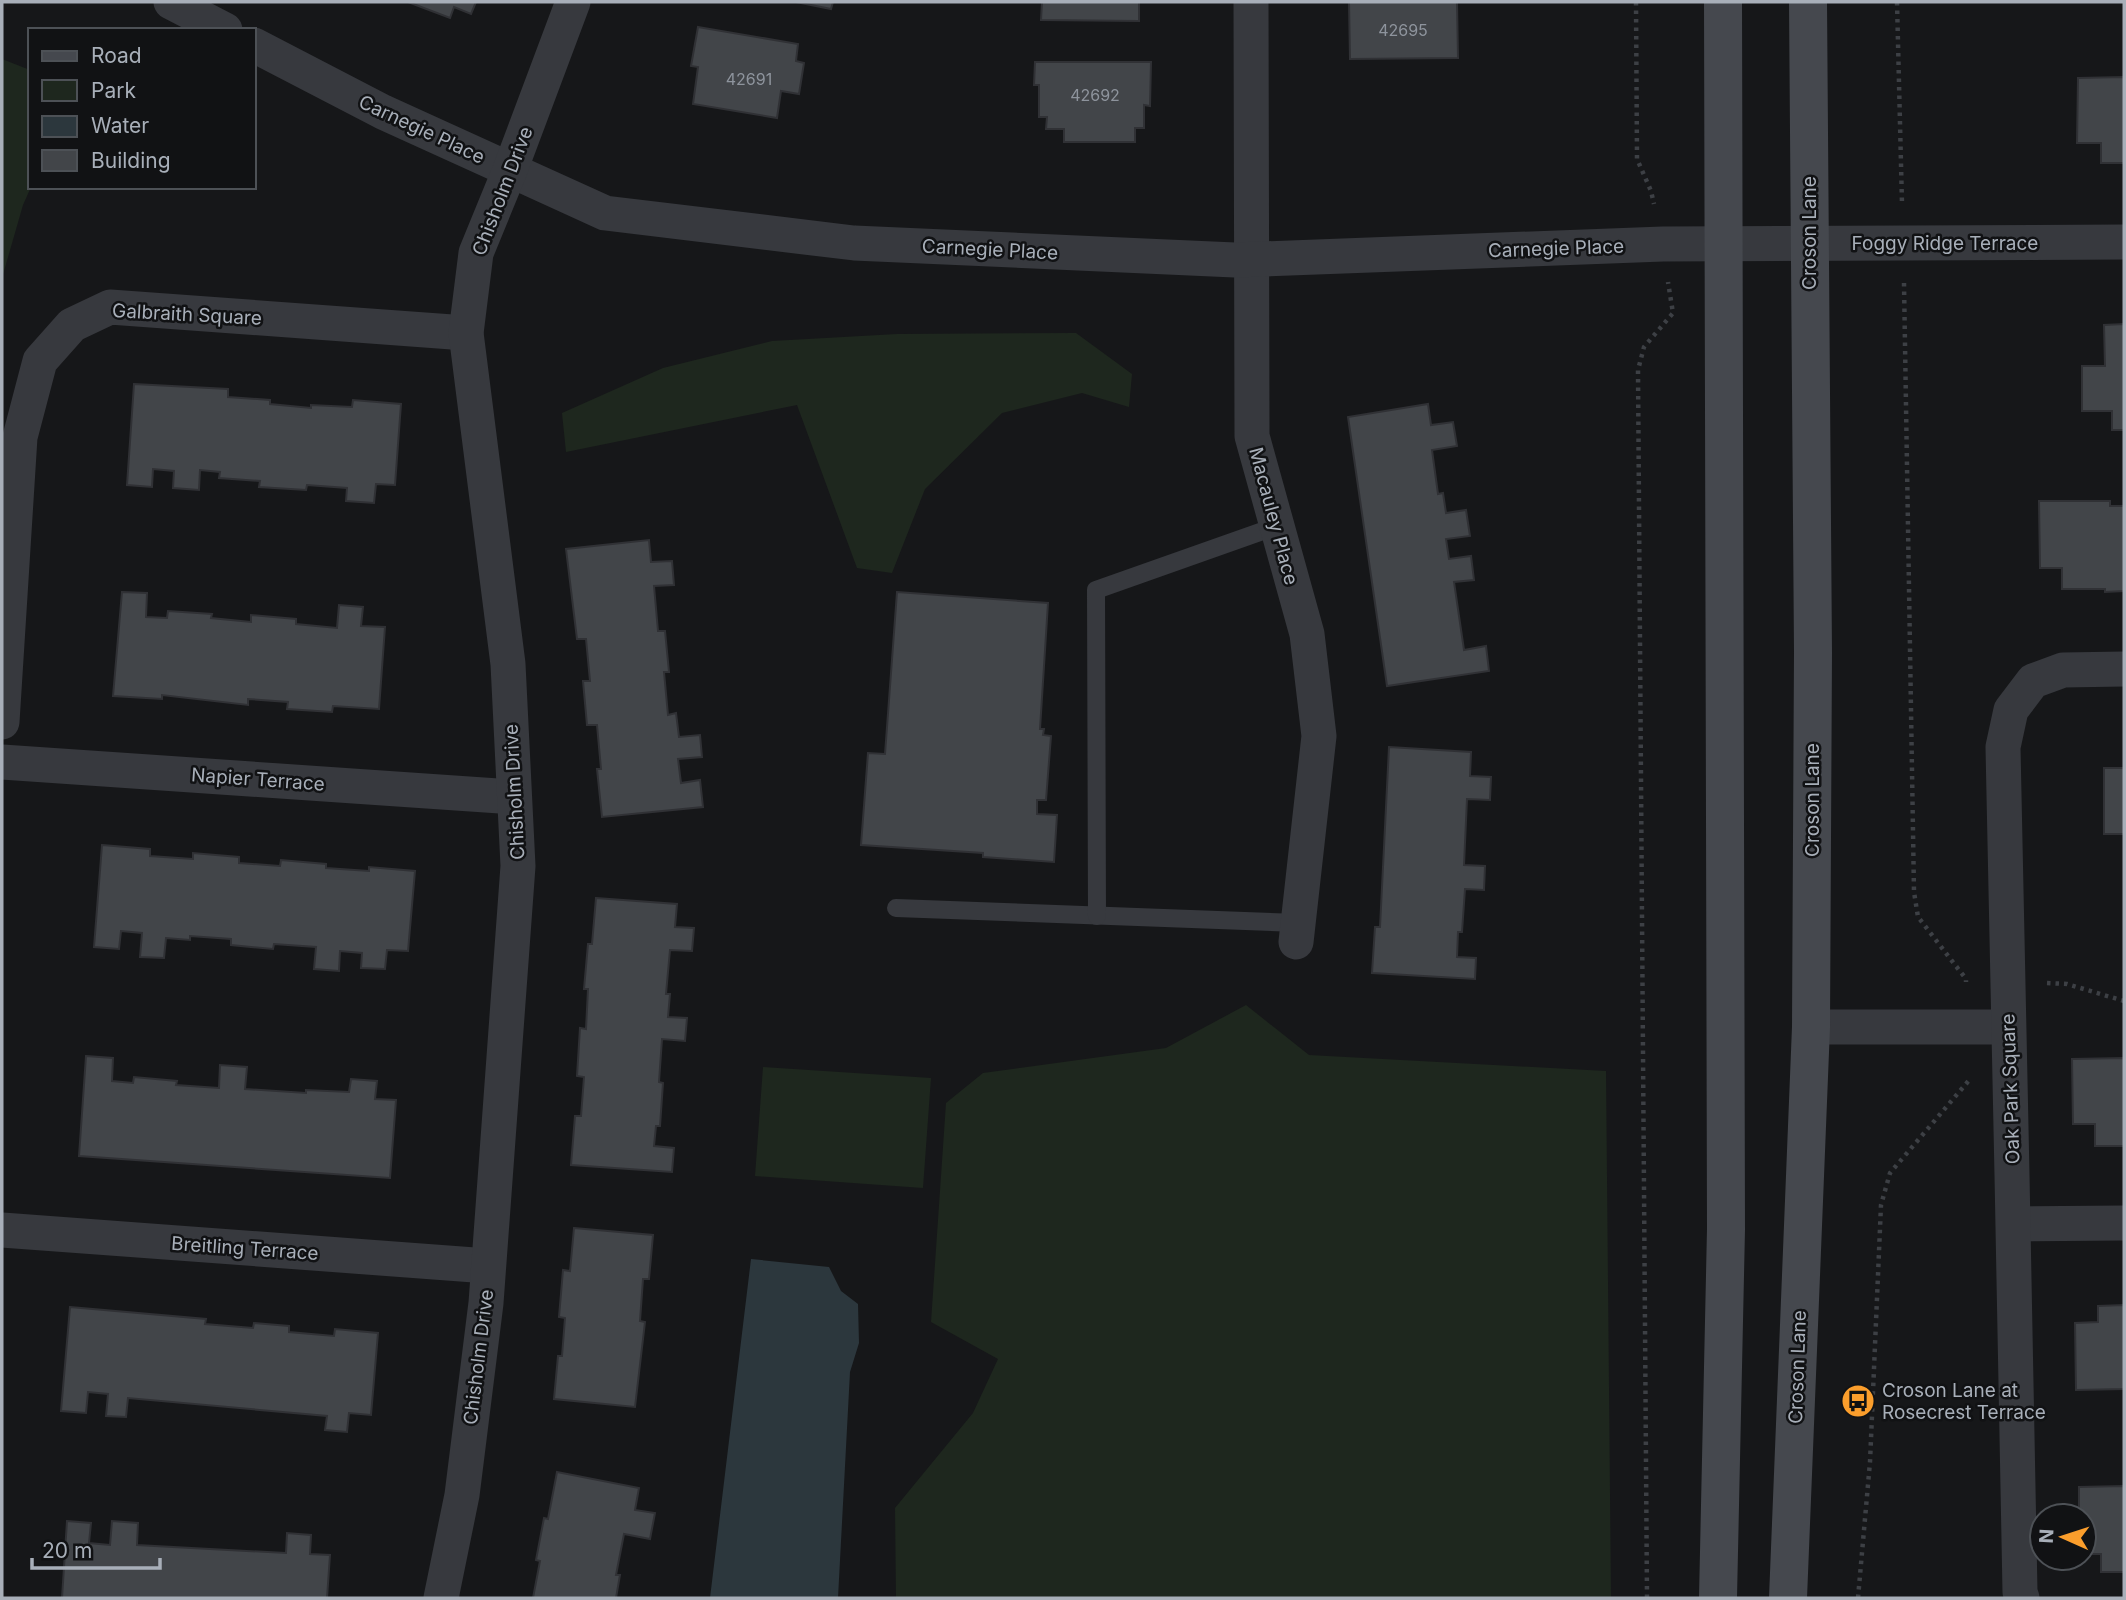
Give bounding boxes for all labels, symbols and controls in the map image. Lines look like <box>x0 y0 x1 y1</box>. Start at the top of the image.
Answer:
house number: 42695 <box>1378 20 1428 40</box>
legend <box>28 28 256 189</box>
text: Road <box>91 43 142 68</box>
house number: 42691 <box>726 69 772 89</box>
text: Park <box>91 78 136 103</box>
house number: 42692 <box>1070 85 1120 105</box>
street label: Carnegie Place <box>355 90 488 169</box>
text: Water <box>91 113 149 138</box>
street label: Chisholm Drive <box>467 124 538 259</box>
text: Building <box>91 148 171 173</box>
street label: Croson Lane <box>1798 176 1821 290</box>
street label: Foggy Ridge Terrace <box>1852 232 2038 255</box>
street label: Carnegie Place <box>921 234 1059 265</box>
street label: Carnegie Place <box>1488 235 1625 262</box>
street label: Galbraith Square <box>111 299 262 330</box>
street label: Macauley Place <box>1244 445 1303 587</box>
street label: Chisholm Drive <box>499 723 530 861</box>
street label: Croson Lane <box>1801 743 1824 857</box>
street label: Napier Terrace <box>190 763 326 796</box>
street label: Oak Park Square <box>1996 1013 2025 1165</box>
street label: Breitling Terrace <box>171 1232 319 1265</box>
street label: Chisholm Drive <box>459 1288 498 1426</box>
street label: Croson Lane <box>1784 1310 1811 1424</box>
place label: Croson Lane at Rosecrest Terrace <box>1882 1379 2046 1424</box>
bus stop icon: Croson Lane at Rosecrest Terrace <box>1839 1382 1877 1420</box>
north arrow <box>2028 1502 2098 1572</box>
scale bar <box>32 1526 159 1570</box>
text: N <box>2035 1528 2058 1544</box>
text: 20 m <box>42 1538 92 1563</box>

